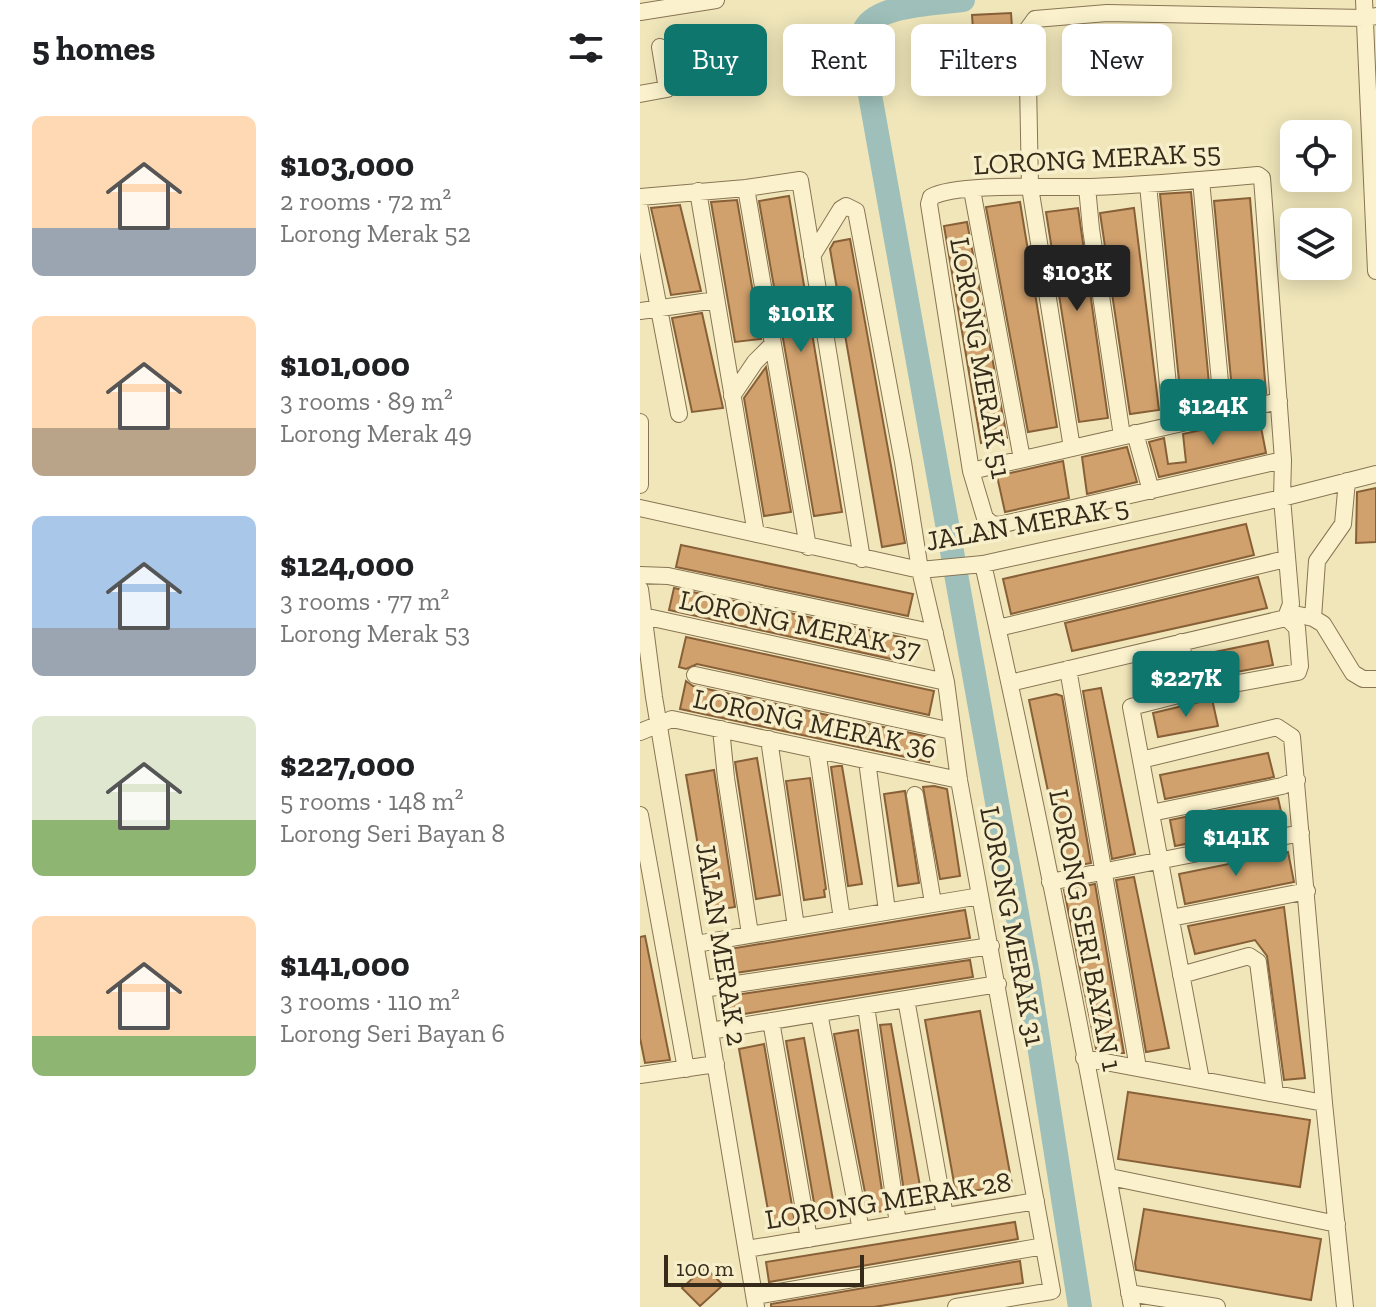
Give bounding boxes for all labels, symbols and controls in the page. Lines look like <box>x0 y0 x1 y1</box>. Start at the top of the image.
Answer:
chip: Buy <box>664 24 767 96</box>
chip: Rent <box>783 24 895 96</box>
chip: Filters <box>911 24 1046 96</box>
chip: New <box>1062 24 1172 96</box>
icon: filters <box>564 26 608 70</box>
text: 5 homes <box>32 28 155 69</box>
map controls <box>1280 120 1352 280</box>
button: locate <box>1280 120 1352 192</box>
street label: LORONG MERAK 55 <box>972 136 1222 181</box>
text: $103,000 <box>280 144 414 185</box>
icon: home <box>96 148 192 244</box>
text: 2 rooms · 72 m² <box>280 185 451 217</box>
button: layers <box>1280 208 1352 280</box>
text: Lorong Merak 52 <box>280 217 471 249</box>
street label: LORONG MERAK 51 <box>943 235 1018 481</box>
pin: $103K <box>1021 245 1133 313</box>
text: $103K <box>1042 255 1112 287</box>
pin: $101K <box>745 286 857 354</box>
text: $101K <box>768 296 834 328</box>
text: $101,000 <box>280 344 410 385</box>
icon: home <box>96 348 192 444</box>
pin: $124K <box>1157 379 1269 447</box>
text: 3 rooms · 89 m² <box>280 385 453 417</box>
text: $124K <box>1178 389 1248 421</box>
text: Lorong Merak 49 <box>280 417 472 449</box>
street label: JALAN MERAK 5 <box>923 489 1131 558</box>
text: $124,000 <box>280 544 414 585</box>
icon: home <box>96 548 192 644</box>
street label: LORONG MERAK 37 <box>676 583 924 666</box>
text: 3 rooms · 77 m² <box>280 585 449 617</box>
text: Lorong Merak 53 <box>280 617 470 649</box>
pin: $227K <box>1130 651 1242 719</box>
text: $227K <box>1150 661 1222 693</box>
street label: LORONG MERAK 36 <box>690 682 939 765</box>
text: $227,000 <box>280 744 415 785</box>
icon: home <box>96 748 192 844</box>
text: 5 rooms · 148 m² <box>280 785 464 817</box>
street label: LORONG SERI BAYAN 1 <box>1042 787 1129 1074</box>
street label: LORONG MERAK 31 <box>973 803 1052 1049</box>
pin: $141K <box>1180 810 1292 878</box>
text: Lorong Seri Bayan 8 <box>280 817 505 849</box>
text: $141K <box>1203 820 1269 852</box>
street label: JALAN MERAK 2 <box>689 840 754 1048</box>
text: $141,000 <box>280 944 410 985</box>
icon: home <box>96 948 192 1044</box>
text: 3 rooms · 110 m² <box>280 985 460 1017</box>
text: Lorong Seri Bayan 6 <box>280 1017 505 1049</box>
street label: LORONG MERAK 28 <box>763 1165 1013 1236</box>
scale bar <box>664 1251 864 1287</box>
text: 100 m <box>676 1255 734 1282</box>

